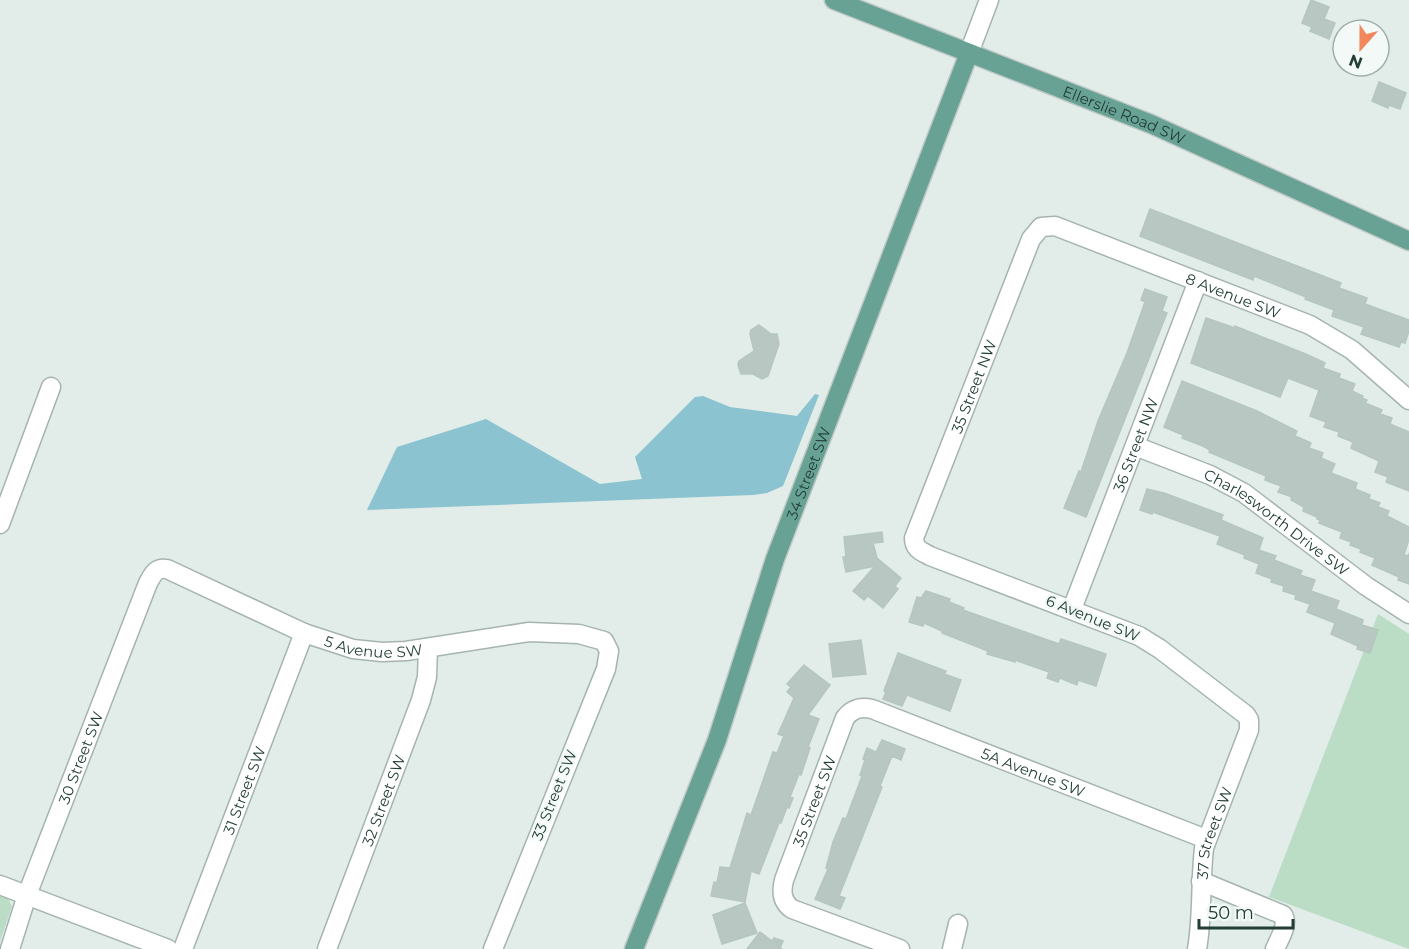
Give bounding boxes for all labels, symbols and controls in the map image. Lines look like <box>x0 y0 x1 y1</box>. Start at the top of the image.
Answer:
north arrow <box>1331 18 1391 78</box>
text: N <box>1346 50 1365 73</box>
street label: Ellerslie Road SW <box>1060 81 1189 148</box>
street label: 8 Avenue SW <box>1183 268 1284 322</box>
street label: 35 Street NW <box>947 337 1000 436</box>
street label: 36 Street NW <box>1108 395 1162 495</box>
street label: 34 Street SW <box>782 424 834 522</box>
street label: Charlesworth Drive SW <box>1201 464 1353 580</box>
street label: 6 Avenue SW <box>1043 591 1143 646</box>
street label: 5 Avenue SW <box>322 631 424 662</box>
street label: 30 Street SW <box>54 708 107 807</box>
street label: 31 Street SW <box>218 743 269 837</box>
street label: 5A Avenue SW <box>979 743 1088 801</box>
street label: 33 Street SW <box>527 747 581 843</box>
street label: 32 Street SW <box>357 752 409 849</box>
street label: 35 Street SW <box>788 752 840 849</box>
street label: 37 Street SW <box>1192 784 1236 880</box>
scale bar <box>1199 892 1294 930</box>
text: 50 m <box>1208 902 1254 924</box>

